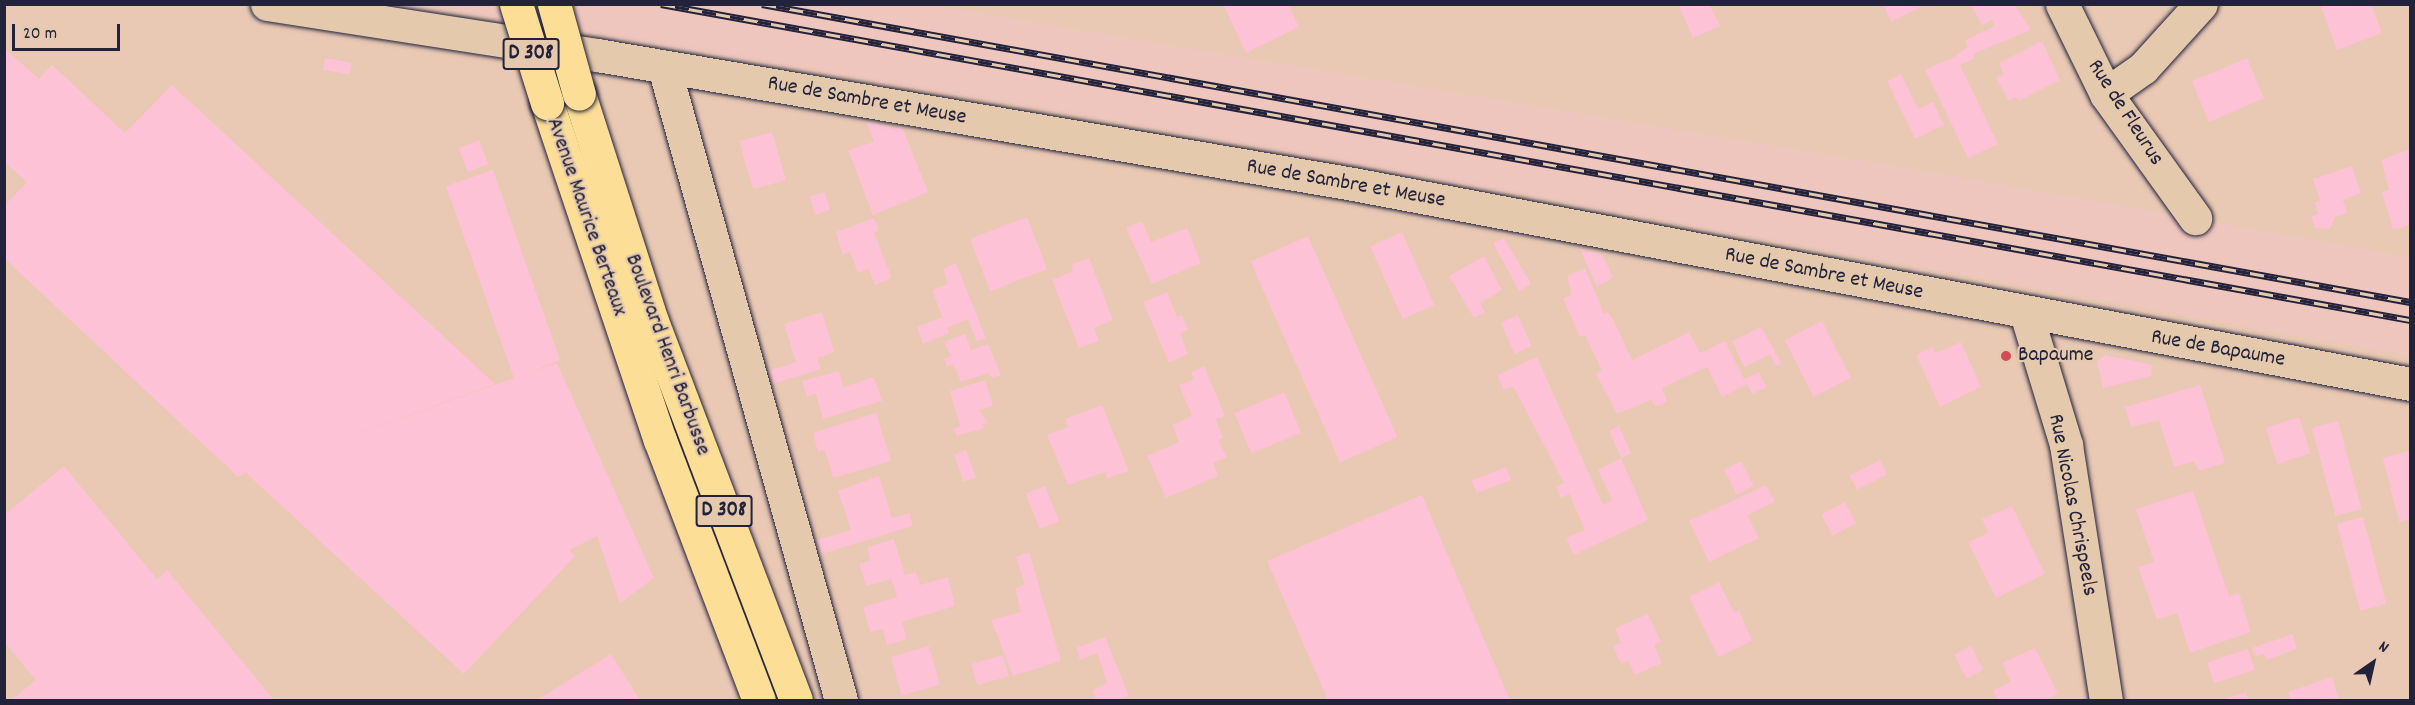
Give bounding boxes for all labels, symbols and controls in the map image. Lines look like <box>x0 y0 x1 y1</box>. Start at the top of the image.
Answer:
scale bar <box>15 12 123 50</box>
text: 20 m <box>23 22 57 47</box>
road number: D 308 <box>502 36 560 72</box>
street label: Rue de Fleurus <box>2081 55 2169 171</box>
street label: Rue de Sambre et Meuse <box>766 71 968 131</box>
street label: Avenue Maurice Berteaux <box>540 115 632 319</box>
street label: Rue de Sambre et Meuse <box>1245 154 1447 214</box>
street label: Rue de Sambre et Meuse <box>1723 242 1925 306</box>
street label: Boulevard Henri Barbusse <box>618 251 716 459</box>
street label: Rue de Bapaume <box>2149 324 2287 374</box>
place label: Bapaume <box>2018 343 2093 369</box>
marker: Bapaume <box>1999 349 2013 363</box>
street label: Rue Nicolas Chrispeels <box>2041 412 2103 598</box>
road number: D 308 <box>696 493 752 529</box>
north arrow <box>2343 633 2403 693</box>
text: N <box>2374 636 2393 659</box>

